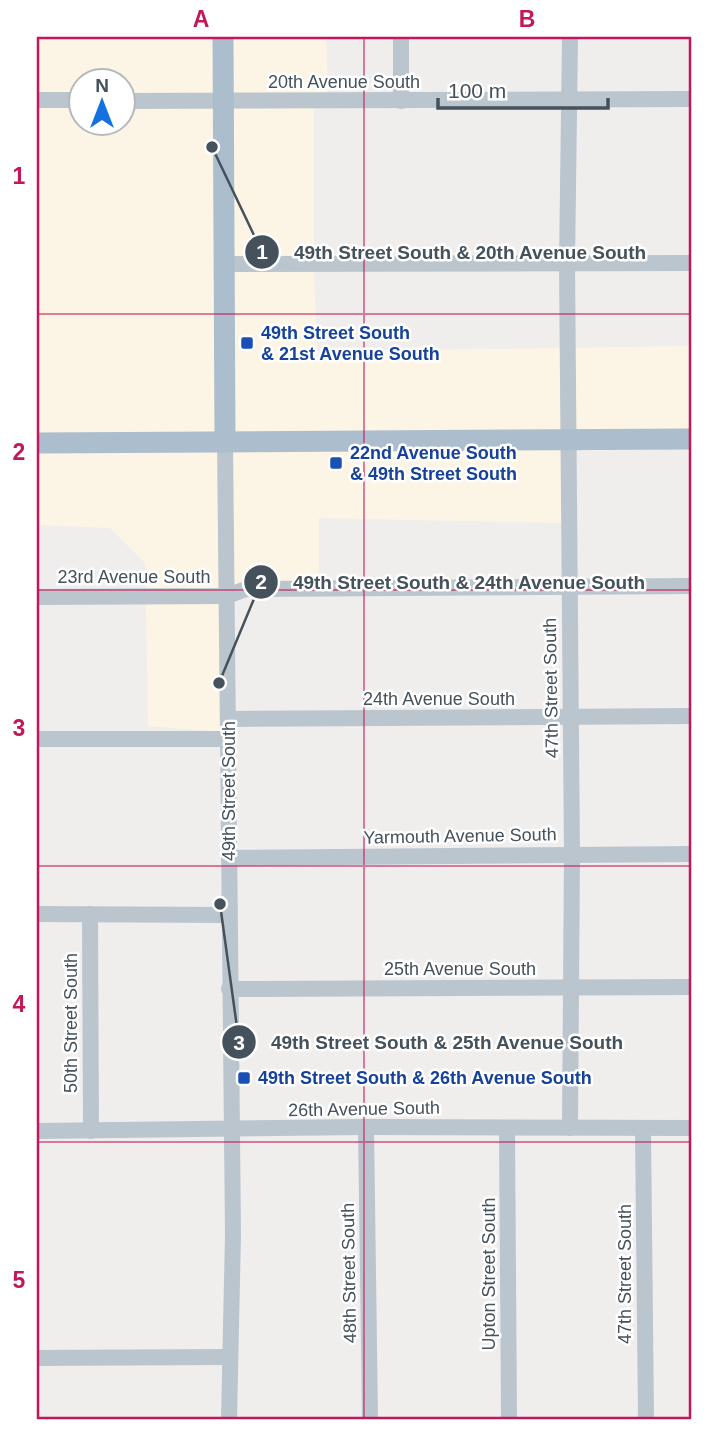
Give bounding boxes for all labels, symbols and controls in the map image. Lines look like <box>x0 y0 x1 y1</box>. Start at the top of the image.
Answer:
text: A <box>193 6 209 32</box>
text: B <box>519 6 535 32</box>
north arrow <box>66 66 136 136</box>
scale bar <box>438 66 607 110</box>
street label: 20th Avenue South <box>268 72 420 92</box>
text: N <box>95 75 109 96</box>
text: 100 m <box>448 79 506 102</box>
text: 1 <box>13 163 26 189</box>
callout: 49th Street South & 20th Avenue South <box>244 232 660 272</box>
text: 1 <box>256 240 268 263</box>
text: 49th Street South & 20th Avenue South <box>294 242 646 263</box>
place label: 49th Street South & 21st Avenue South <box>261 323 440 364</box>
marker: 49th Street South & 21st Avenue South <box>239 335 255 351</box>
text: 2 <box>13 439 25 465</box>
place label: 22nd Avenue South & 49th Street South <box>350 443 517 484</box>
marker: 22nd Avenue South & 49th Street South <box>328 455 344 471</box>
callout: 49th Street South & 24th Avenue South <box>243 562 659 602</box>
street label: 23rd Avenue South <box>58 567 210 587</box>
text: 2 <box>255 570 267 593</box>
text: 49th Street South & 24th Avenue South <box>293 572 645 593</box>
street label: 47th Street South <box>540 618 562 758</box>
street label: 24th Avenue South <box>363 689 515 709</box>
text: 3 <box>13 715 25 741</box>
street label: 49th Street South <box>219 721 239 861</box>
street label: Yarmouth Avenue South <box>363 824 557 848</box>
street label: 50th Street South <box>61 953 81 1093</box>
street label: 25th Avenue South <box>384 959 536 979</box>
text: 4 <box>13 991 26 1017</box>
callout: 49th Street South & 25th Avenue South <box>221 1022 637 1062</box>
text: 3 <box>233 1031 245 1054</box>
text: 49th Street South & 25th Avenue South <box>271 1032 623 1053</box>
place label: 49th Street South & 26th Avenue South <box>258 1068 592 1088</box>
marker: 49th Street South & 26th Avenue South <box>236 1070 252 1086</box>
street label: 26th Avenue South <box>288 1098 440 1120</box>
street label: Upton Street South <box>479 1197 499 1351</box>
street label: 48th Street South <box>338 1203 360 1343</box>
street label: 47th Street South <box>615 1204 635 1344</box>
text: 5 <box>13 1267 26 1293</box>

